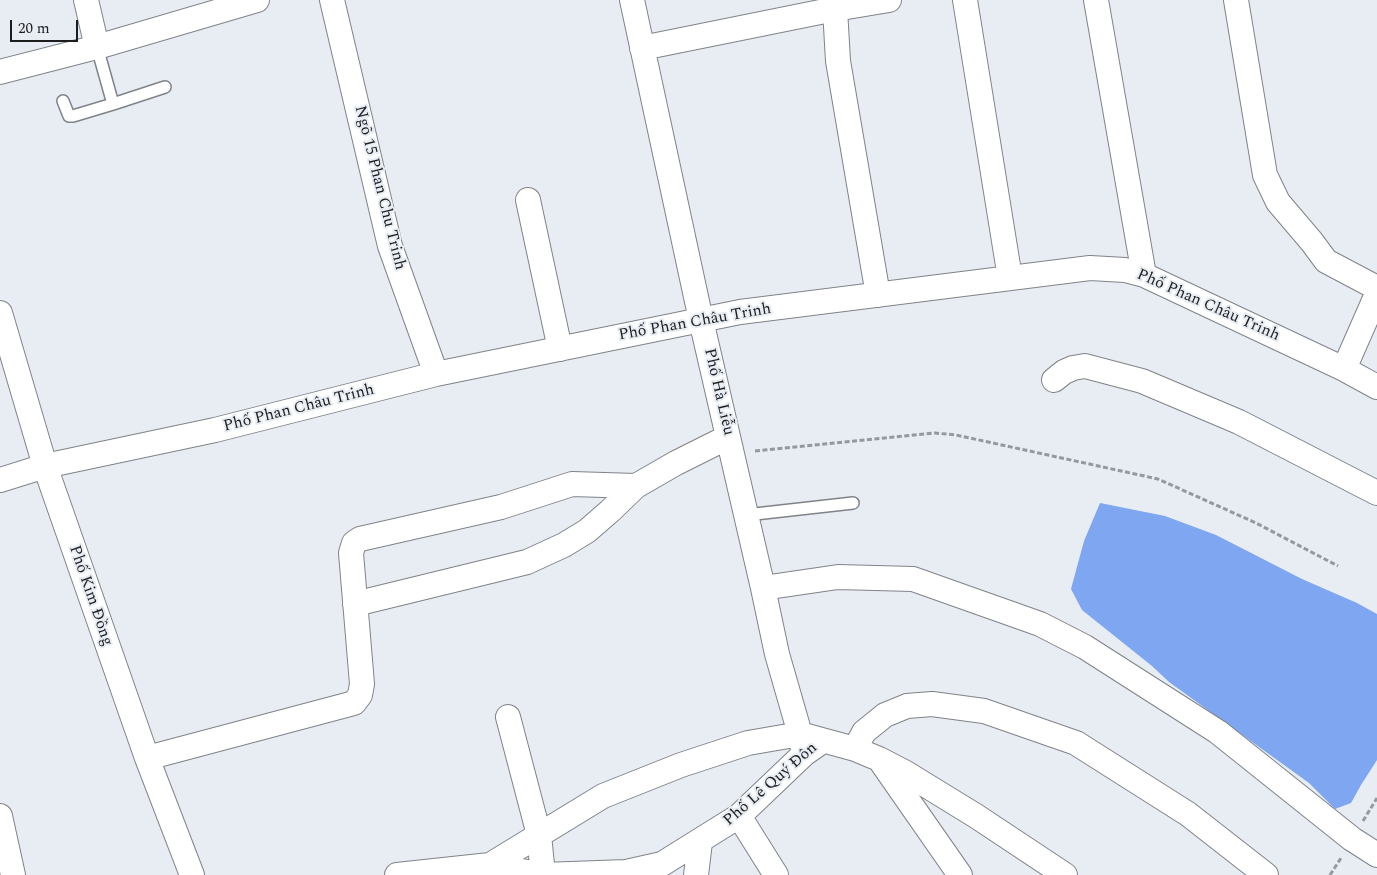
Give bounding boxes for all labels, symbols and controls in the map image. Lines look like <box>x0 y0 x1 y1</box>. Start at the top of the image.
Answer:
scale bar <box>12 10 80 42</box>
text: 20 m <box>18 17 50 40</box>
street label: Ngõ 15 Phan Chu Trinh <box>349 104 409 272</box>
street label: Phố Phan Châu Trinh <box>1133 266 1283 346</box>
street label: Phố Phan Châu Trinh <box>617 300 773 346</box>
street label: Phố Hà Liễu <box>699 347 737 437</box>
street label: Phố Phan Châu Trinh <box>222 381 376 437</box>
street label: Phố Kim Đồng <box>64 543 116 649</box>
street label: Phố Lê Quý Đôn <box>720 739 822 831</box>

